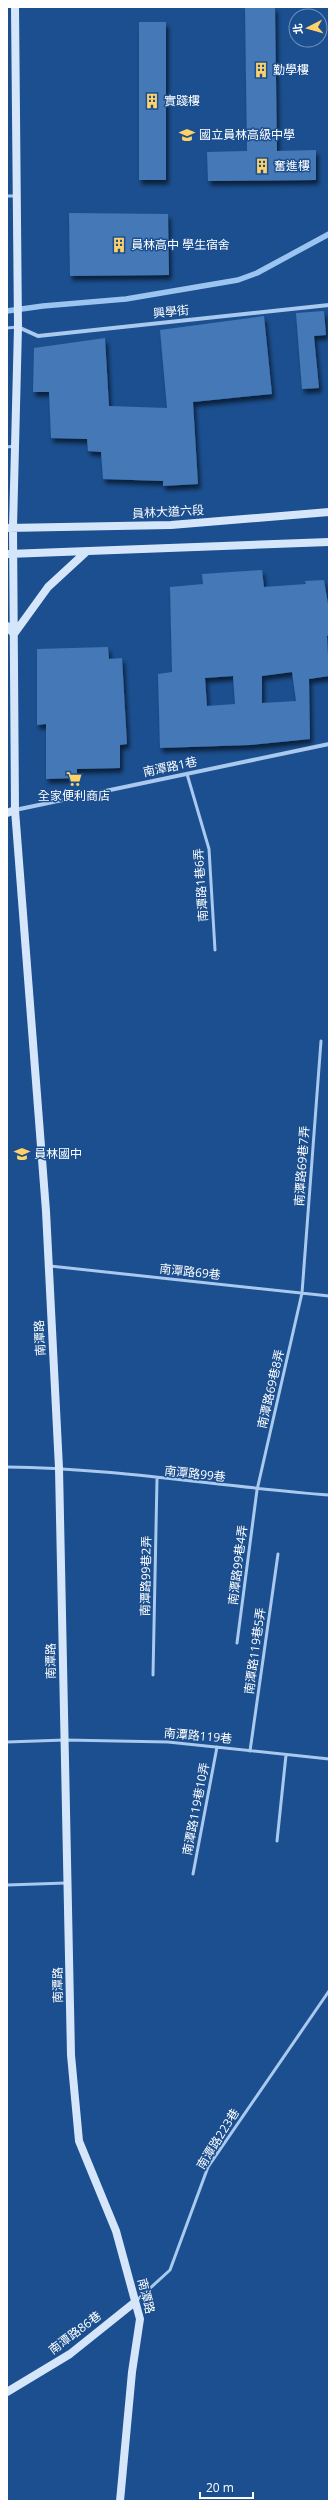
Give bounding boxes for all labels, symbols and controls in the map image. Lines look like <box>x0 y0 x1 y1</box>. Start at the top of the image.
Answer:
north arrow <box>288 8 328 48</box>
text: 北 <box>290 23 306 35</box>
building icon: 勤學樓 <box>252 61 270 79</box>
place label: 勤學樓 <box>273 61 309 78</box>
building icon: 實踐樓 <box>143 92 161 110</box>
place label: 實踐樓 <box>164 92 200 109</box>
school or university icon: 國立員林高級中學 <box>178 126 196 144</box>
place label: 國立員林高級中學 <box>199 126 295 143</box>
building icon: 奮進樓 <box>253 157 271 175</box>
place label: 奮進樓 <box>274 157 310 174</box>
building icon: 員林高中 學生宿舍 <box>110 236 128 254</box>
place label: 員林高中 學生宿舍 <box>131 236 230 253</box>
street label: 興學街 <box>152 301 190 322</box>
street label: 員林大道六段 <box>132 501 204 522</box>
street label: 南潭路1巷 <box>141 752 199 781</box>
supermarket icon: 全家便利商店 <box>65 770 83 788</box>
place label: 全家便利商店 <box>38 787 110 804</box>
street label: 南潭路1巷6弄 <box>189 848 212 922</box>
street label: 南潭路69巷7弄 <box>290 1125 313 1207</box>
school or university icon: 員林國中 <box>13 1145 31 1163</box>
place label: 員林國中 <box>34 1145 82 1162</box>
street label: 南潭路69巷 <box>158 1260 222 1283</box>
street label: 南潭路 <box>30 1320 49 1356</box>
street label: 南潭路69巷8弄 <box>253 1348 288 1430</box>
street label: 南潭路99巷 <box>163 1462 227 1485</box>
street label: 南潭路99巷4弄 <box>224 1524 251 1606</box>
street label: 南潭路99巷2弄 <box>136 1536 155 1616</box>
street label: 南潭路119巷5弄 <box>240 1606 269 1695</box>
street label: 南潭路 <box>42 1643 59 1679</box>
street label: 南潭路119巷 <box>163 1724 233 1747</box>
street label: 南潭路119巷10弄 <box>178 1761 213 1857</box>
street label: 南潭路 <box>49 1967 66 2003</box>
street label: 南潭路223巷 <box>192 2105 243 2172</box>
street label: 南潭路 <box>134 2276 159 2315</box>
street label: 南潭路86巷 <box>45 2307 104 2358</box>
scale bar <box>200 2474 253 2500</box>
text: 20 m <box>206 2479 234 2496</box>

